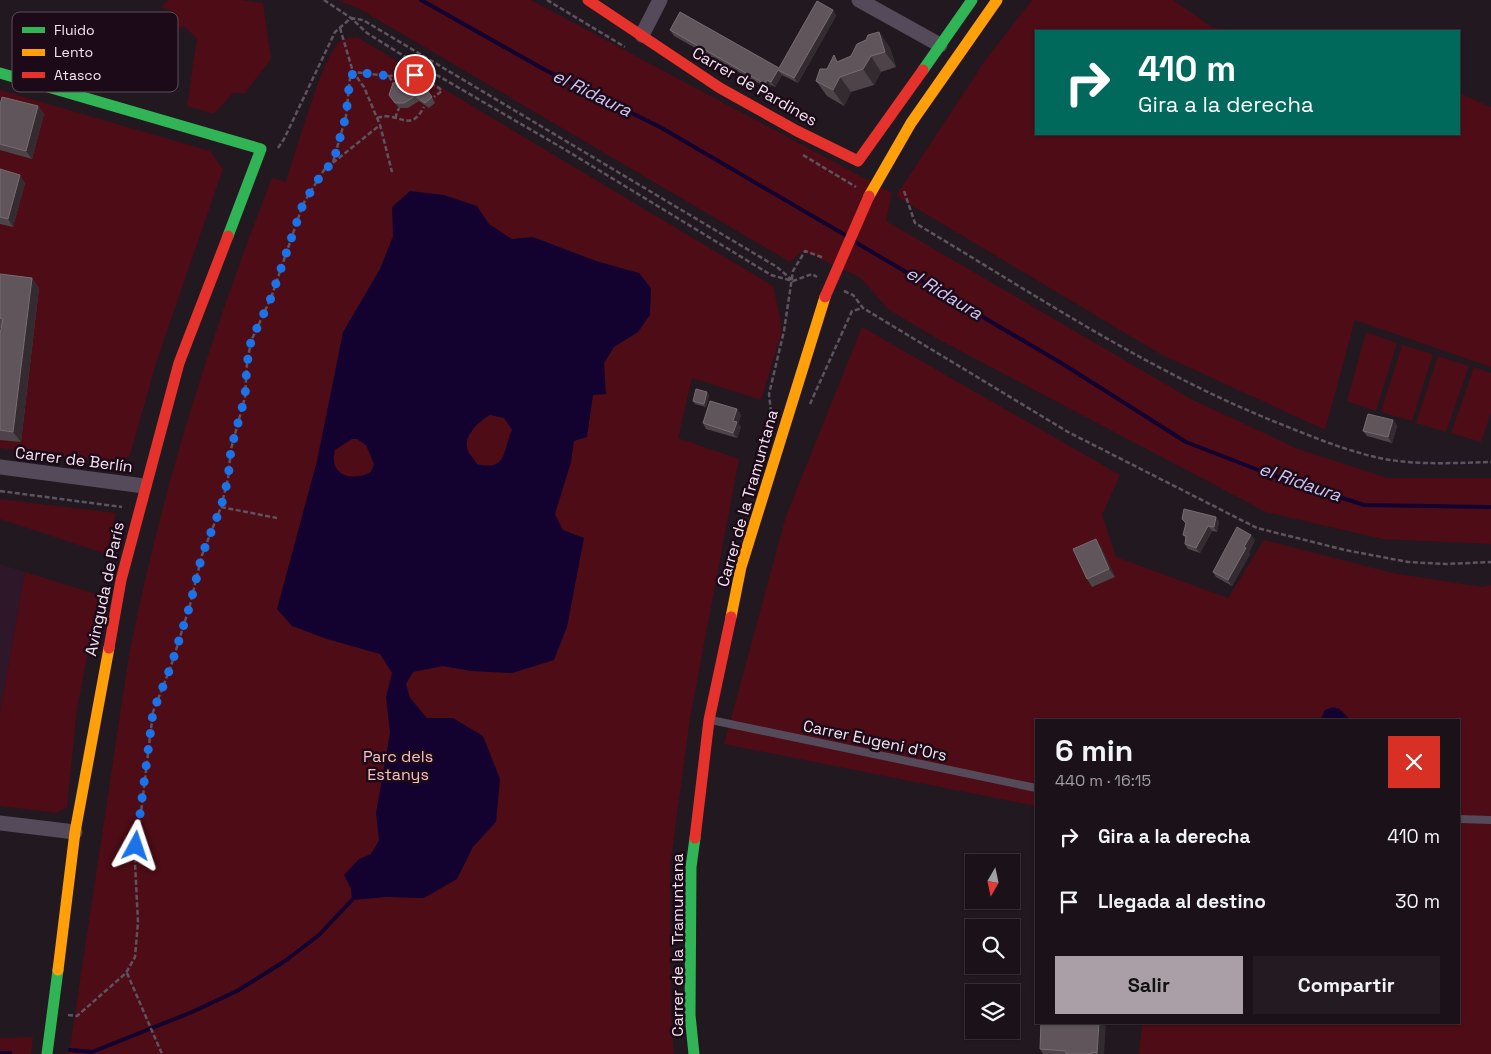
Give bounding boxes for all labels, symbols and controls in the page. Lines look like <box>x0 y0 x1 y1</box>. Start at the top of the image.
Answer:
legend <box>12 12 178 92</box>
text: Fluido <box>54 21 95 39</box>
street label: Carrer de Pardines <box>688 42 821 131</box>
text: Lento <box>54 43 93 61</box>
text: 410 m <box>1138 47 1236 91</box>
icon: right <box>1055 50 1120 115</box>
pin <box>394 54 436 96</box>
icon: arrive <box>401 61 429 89</box>
water label: el Ridaura <box>549 64 636 122</box>
text: Atasco <box>54 66 101 84</box>
text: Gira a la derecha <box>1138 90 1314 118</box>
water label: el Ridaura <box>902 261 987 325</box>
street label: Carrer de la Tramuntana <box>712 407 783 589</box>
street label: Carrer de Berlín <box>14 442 134 477</box>
water label: el Ridaura <box>1256 457 1345 506</box>
street label: Avinguda de París <box>80 520 129 658</box>
street label: Carrer Eugeni d'Ors <box>801 715 949 766</box>
text: 6 min <box>1055 731 1133 770</box>
button: close <box>1388 736 1440 788</box>
park label: Parc dels Estanys <box>363 746 433 785</box>
text: 440 m · 16:15 <box>1055 770 1151 791</box>
position arrow <box>109 819 161 871</box>
icon: right <box>1055 823 1083 851</box>
text: Gira a la derecha <box>1098 824 1250 849</box>
text: 410 m <box>1387 824 1440 849</box>
street label: Carrer de la Tramuntana <box>667 853 688 1037</box>
north arrow <box>965 854 1020 909</box>
map controls <box>965 854 1020 1039</box>
icon: arrive <box>1055 888 1083 916</box>
text: Llegada al destino <box>1098 889 1266 914</box>
text: 30 m <box>1395 889 1440 914</box>
button: search <box>965 919 1020 974</box>
button: Salir <box>1055 956 1243 1014</box>
button: Compartir <box>1253 956 1440 1014</box>
button: layers <box>965 984 1020 1039</box>

